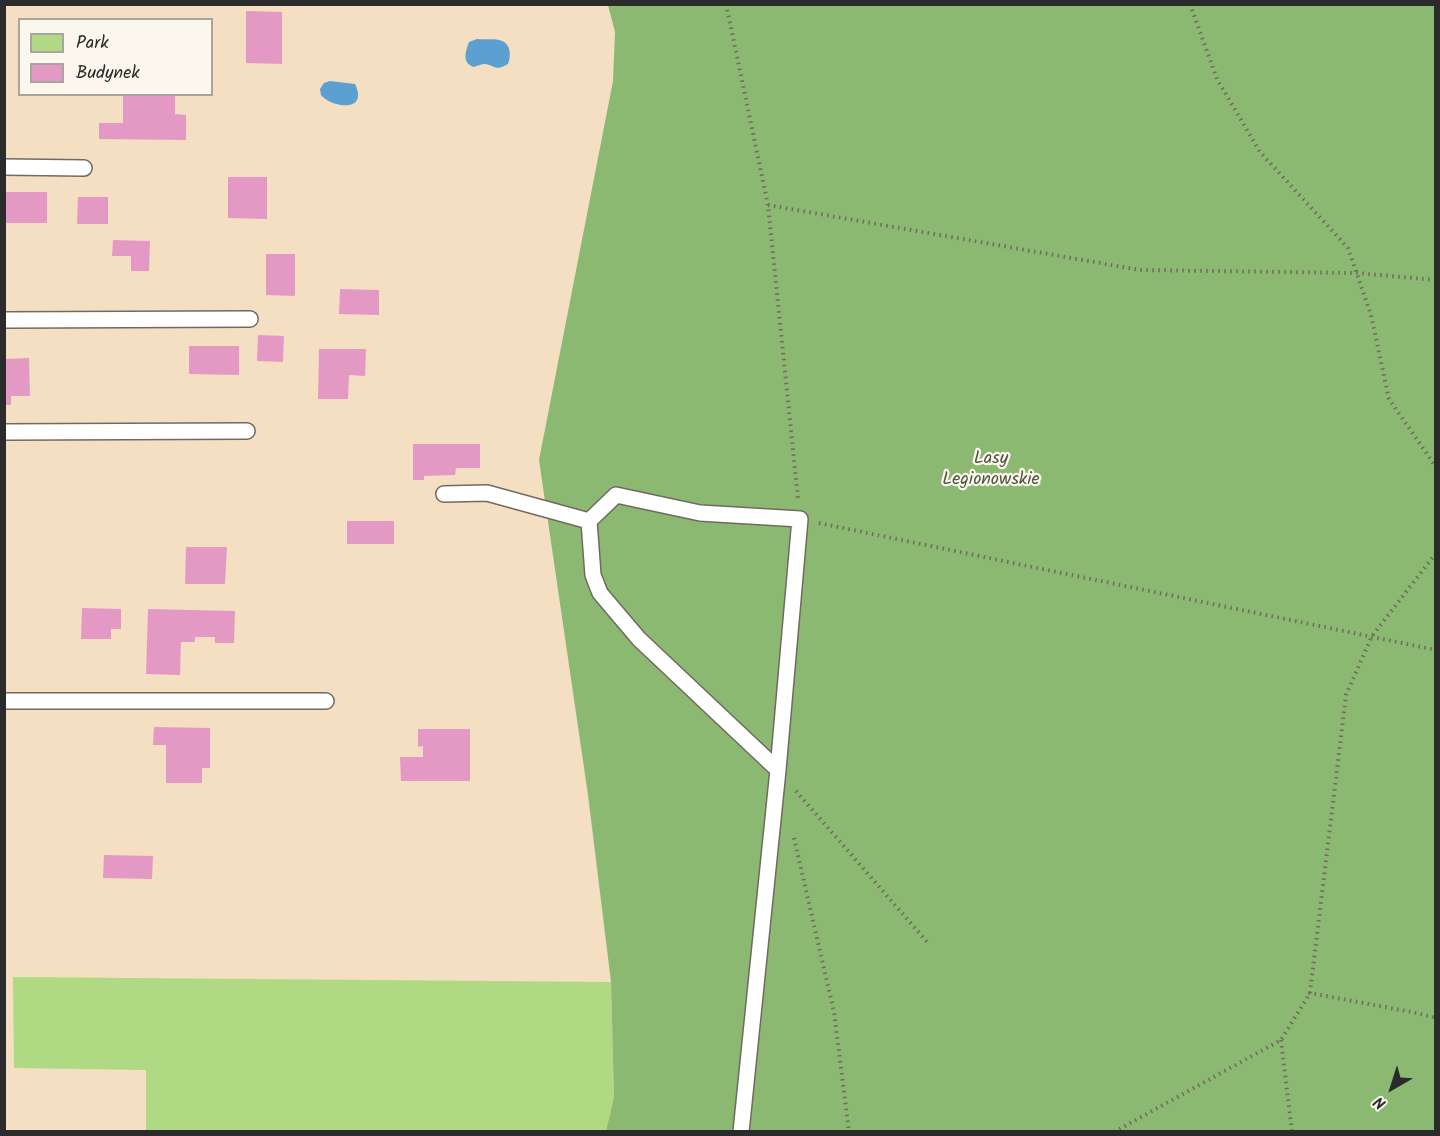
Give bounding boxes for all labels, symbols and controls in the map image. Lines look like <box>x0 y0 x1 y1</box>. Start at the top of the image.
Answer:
legend <box>18 18 213 96</box>
text: Park <box>76 29 109 58</box>
text: Budynek <box>76 59 140 88</box>
park label: Lasy Legionowskie <box>942 449 1040 492</box>
north arrow <box>1362 1058 1422 1118</box>
text: N <box>1369 1089 1392 1115</box>

